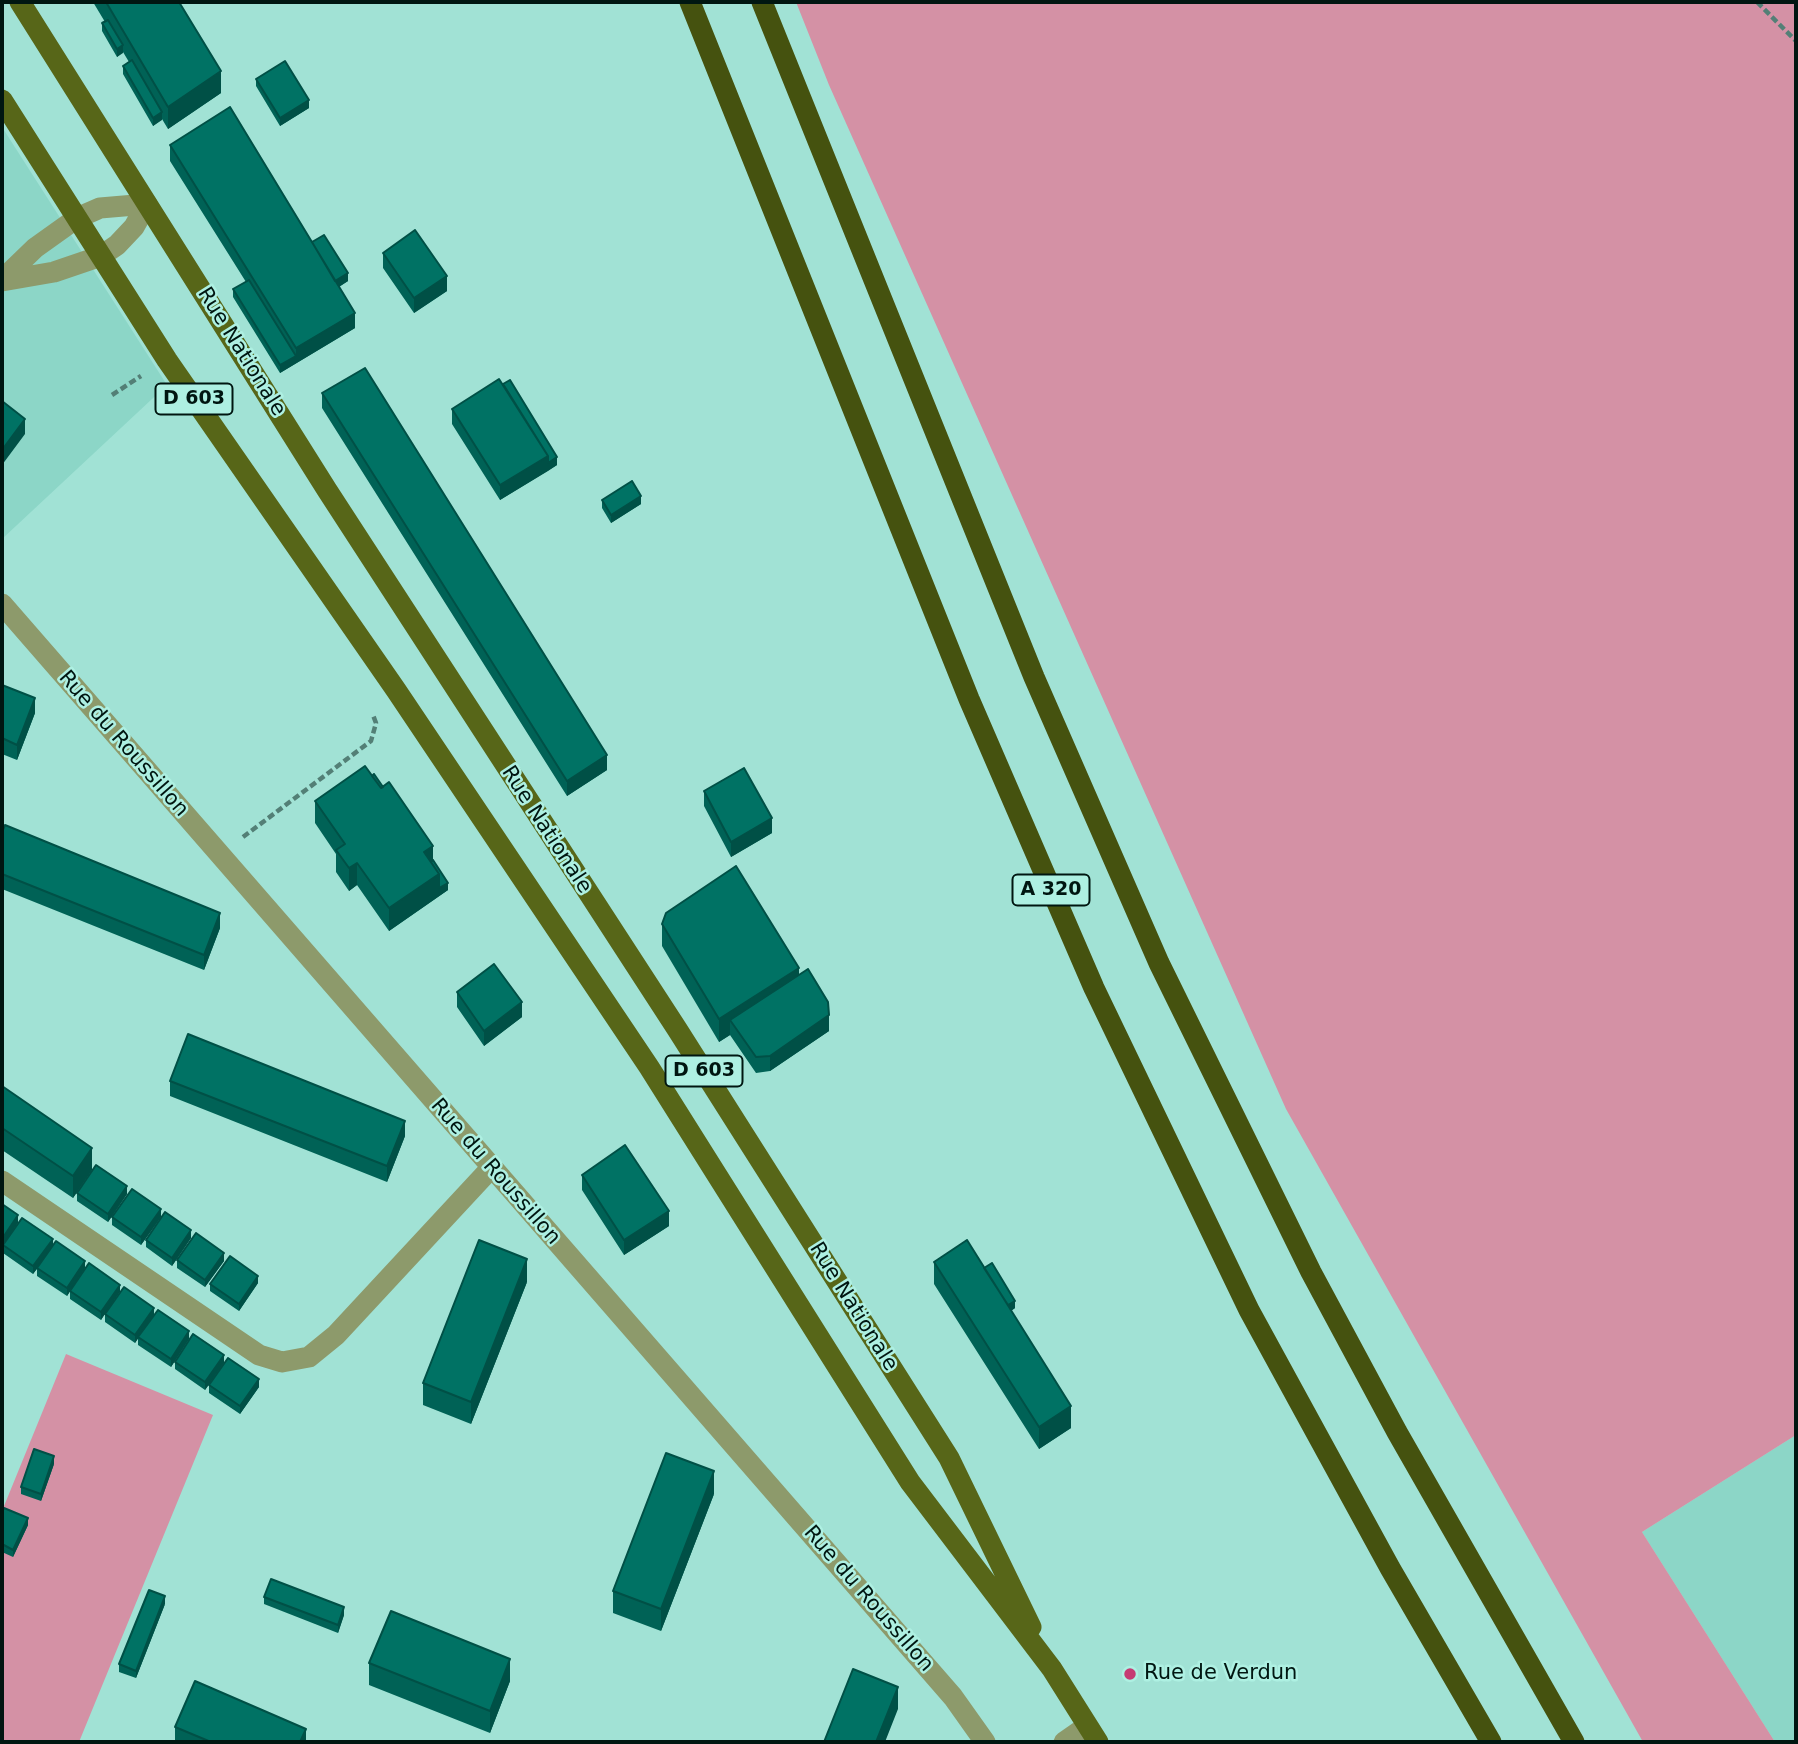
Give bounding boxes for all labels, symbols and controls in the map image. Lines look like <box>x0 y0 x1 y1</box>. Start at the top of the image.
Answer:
street label: Rue Nationale <box>191 283 291 421</box>
road number: D 603 <box>156 384 232 414</box>
street label: Rue du Roussillon <box>53 666 193 822</box>
street label: Rue Nationale <box>495 762 597 898</box>
road number: A 320 <box>1012 874 1090 906</box>
road number: D 603 <box>666 1056 742 1086</box>
street label: Rue du Roussillon <box>425 1094 565 1250</box>
street label: Rue Nationale <box>803 1238 903 1376</box>
street label: Rue du Roussillon <box>798 1521 938 1677</box>
place label: Rue de Verdun <box>1144 1661 1297 1687</box>
marker: Rue de Verdun <box>1122 1666 1138 1682</box>

